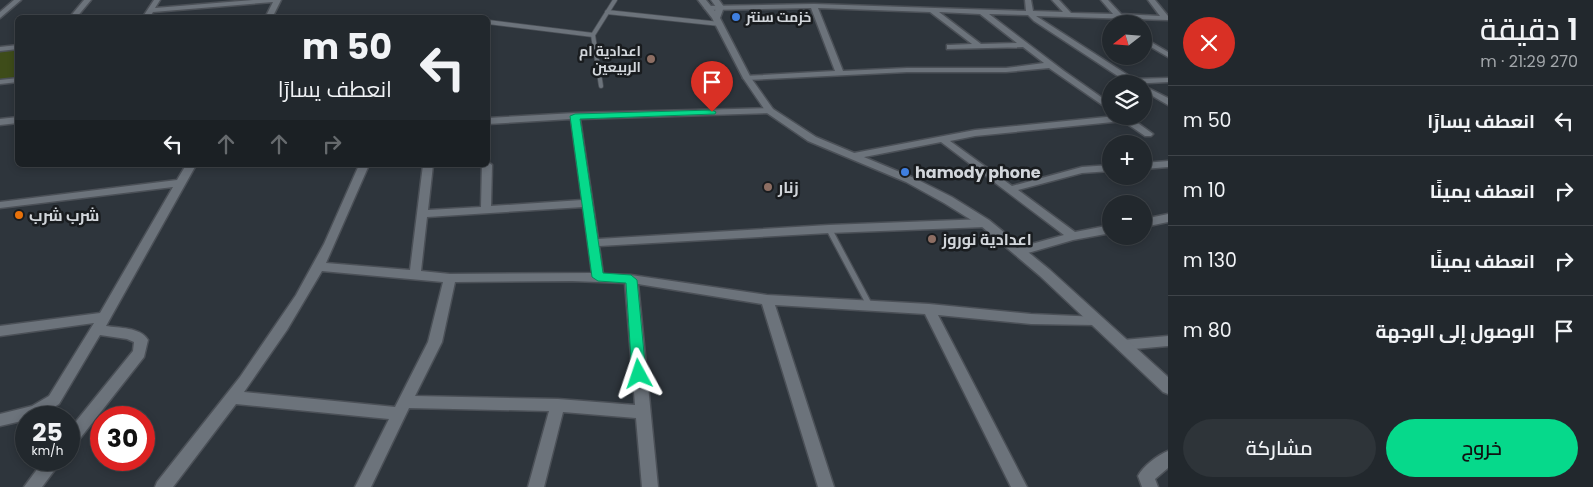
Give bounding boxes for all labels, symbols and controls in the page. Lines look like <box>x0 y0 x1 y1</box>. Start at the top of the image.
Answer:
place label: خزمت سنتر <box>745 7 811 27</box>
text: 1 دقيقة <box>1480 8 1578 51</box>
marker: خزمت سنتر <box>730 11 742 23</box>
north arrow <box>1102 15 1152 65</box>
map controls <box>1102 15 1152 245</box>
button: close <box>1183 17 1235 69</box>
text: 50 m <box>302 22 392 71</box>
icon: left <box>410 35 475 100</box>
place label: اعدادية ام الربيعين <box>579 41 641 77</box>
text: 270 m · 21:29 <box>1480 50 1578 73</box>
marker: اعدادية ام الربيعين <box>645 53 657 65</box>
pin <box>691 61 733 112</box>
icon: arrive <box>698 68 726 96</box>
text: انعطف يسارًا <box>278 74 392 105</box>
button: layers <box>1102 75 1152 125</box>
text: 50 m <box>1183 107 1232 134</box>
icon: left <box>1550 107 1578 135</box>
text: انعطف يسارًا <box>1427 108 1535 135</box>
icon: left <box>159 130 187 158</box>
icon: ahead <box>212 130 240 158</box>
icon: ahead <box>265 130 293 158</box>
icon: right <box>318 130 346 158</box>
button: + <box>1102 135 1152 185</box>
place label: hamody phone <box>915 161 1041 184</box>
marker: hamody phone <box>899 166 911 178</box>
place label: زنار <box>777 176 799 199</box>
text: 10 m <box>1183 177 1226 204</box>
icon: right <box>1550 177 1578 205</box>
text: انعطف يمينًا <box>1430 178 1535 205</box>
marker: زنار <box>762 181 774 193</box>
button: − <box>1102 195 1152 245</box>
place label: شرب شرب <box>29 204 100 227</box>
marker: شرب شرب <box>13 209 25 221</box>
place label: اعدادية نوروز <box>941 228 1032 251</box>
marker: اعدادية نوروز <box>926 233 938 245</box>
text: 130 m <box>1183 247 1237 274</box>
icon: right <box>1550 247 1578 275</box>
text: انعطف يمينًا <box>1430 248 1535 275</box>
text: 80 m <box>1183 317 1232 344</box>
icon: arrive <box>1550 317 1578 345</box>
text: الوصول إلى الوجهة <box>1376 318 1535 345</box>
position arrow <box>612 347 664 399</box>
speed limit sign: 30 <box>90 406 155 471</box>
text: 25 <box>32 415 63 450</box>
button: مشاركة <box>1183 419 1376 477</box>
button: خروج <box>1386 419 1578 477</box>
text: km/h <box>32 442 63 459</box>

